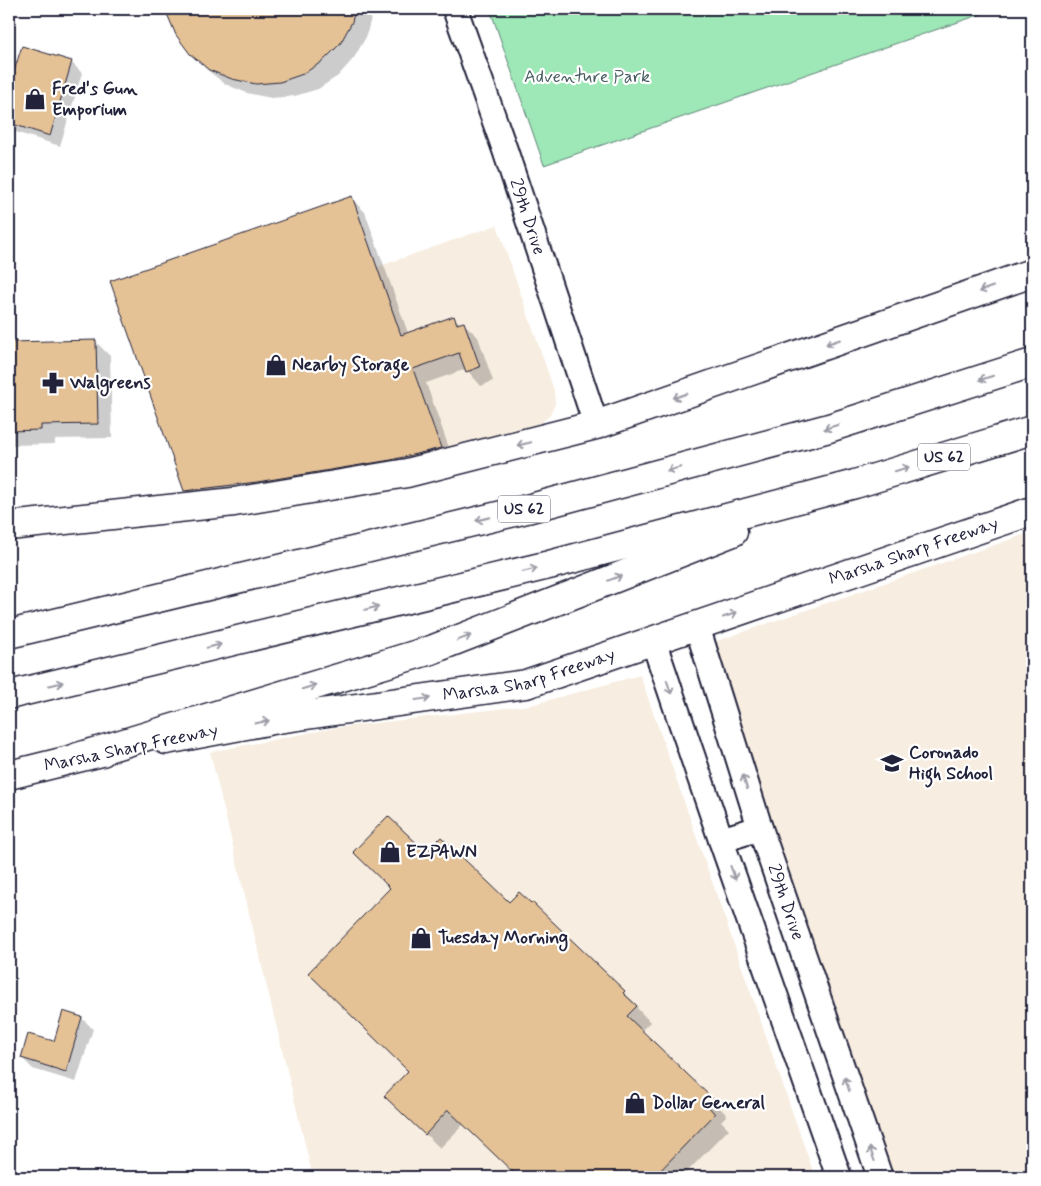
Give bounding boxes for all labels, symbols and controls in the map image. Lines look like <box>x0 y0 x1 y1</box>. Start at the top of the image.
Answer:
park label: Adventure Park <box>524 65 650 89</box>
place label: Fred's Gun Emporium <box>52 77 138 122</box>
shop icon: Fred's Gun Emporium <box>22 86 48 112</box>
street label: 29th Drive <box>503 175 551 258</box>
one-way arrow <box>979 285 995 294</box>
one-way arrow <box>826 338 841 347</box>
shop icon: Nearby Storage <box>263 352 289 378</box>
place label: Nearby Storage <box>292 353 410 379</box>
pharmacy icon: Walgreens <box>40 370 66 396</box>
place label: Walgreens <box>69 371 151 397</box>
one-way arrow <box>978 373 994 383</box>
one-way arrow <box>672 392 688 401</box>
one-way arrow <box>823 423 839 433</box>
one-way arrow <box>517 439 533 449</box>
road number: US 62 <box>918 444 970 471</box>
one-way arrow <box>894 464 910 474</box>
one-way arrow <box>667 465 683 475</box>
road number: US 62 <box>498 496 550 522</box>
street label: Marsha Sharp Freeway <box>826 511 1001 592</box>
one-way arrow <box>476 515 492 524</box>
one-way arrow <box>522 565 538 574</box>
one-way arrow <box>607 573 622 582</box>
one-way arrow <box>364 603 380 613</box>
one-way arrow <box>722 609 738 619</box>
one-way arrow <box>456 632 471 642</box>
one-way arrow <box>206 641 222 650</box>
street label: Marsha Sharp Freeway <box>441 642 618 708</box>
one-way arrow <box>665 678 674 694</box>
one-way arrow <box>48 679 64 688</box>
one-way arrow <box>301 682 317 692</box>
one-way arrow <box>414 693 430 703</box>
one-way arrow <box>254 717 270 727</box>
street label: Marsha Sharp Freeway <box>42 718 220 778</box>
place label: Coronado High School <box>909 741 993 788</box>
school or university icon: Coronado High School <box>879 750 905 776</box>
one-way arrow <box>740 774 750 790</box>
shop icon: EZPAWN <box>377 839 403 865</box>
place label: EZPAWN <box>406 840 477 864</box>
street label: 29th Drive <box>761 861 810 944</box>
one-way arrow <box>729 865 738 881</box>
shop icon: Tuesday Morning <box>408 925 434 951</box>
place label: Tuesday Morning <box>438 926 568 952</box>
one-way arrow <box>842 1076 852 1092</box>
shop icon: Dollar General <box>622 1090 648 1116</box>
place label: Dollar General <box>652 1091 766 1115</box>
one-way arrow <box>867 1146 876 1162</box>

